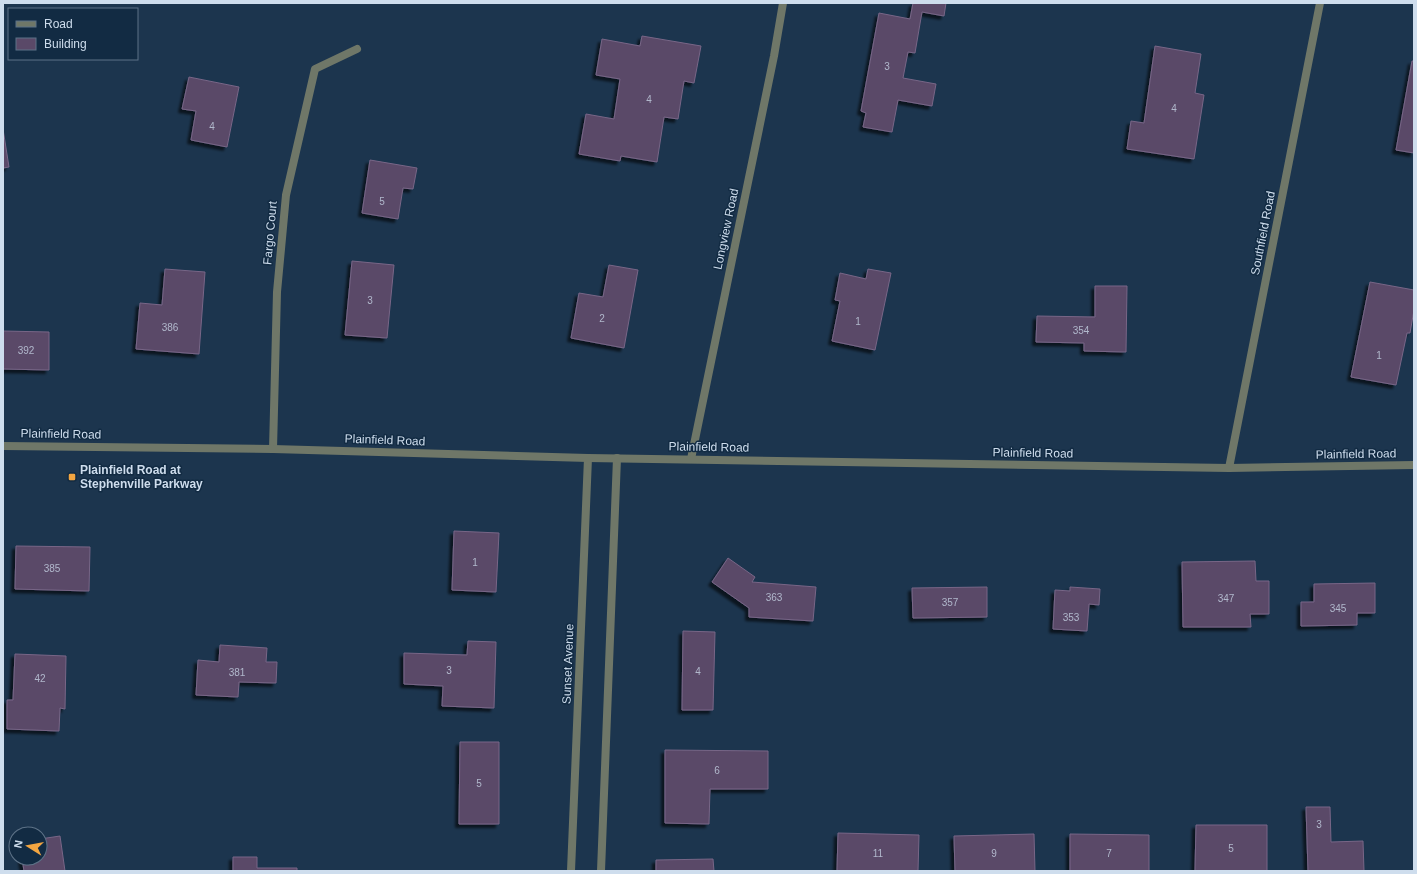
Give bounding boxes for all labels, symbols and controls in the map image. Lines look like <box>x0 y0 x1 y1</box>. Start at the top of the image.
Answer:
legend <box>8 8 138 60</box>
text: Road <box>44 17 73 31</box>
text: Building <box>44 37 87 51</box>
house number: 3 <box>884 61 890 72</box>
house number: 4 <box>646 94 652 105</box>
house number: 4 <box>1171 103 1177 114</box>
house number: 4 <box>209 121 215 132</box>
street label: Longview Road <box>711 187 741 271</box>
street label: Southfield Road <box>1248 190 1278 276</box>
house number: 5 <box>379 196 385 207</box>
street label: Fargo Court <box>260 200 280 266</box>
house number: 3 <box>367 295 373 306</box>
house number: 2 <box>599 313 605 324</box>
house number: 1 <box>855 316 861 327</box>
house number: 386 <box>162 322 179 333</box>
house number: 354 <box>1073 325 1090 336</box>
house number: 392 <box>18 345 35 356</box>
house number: 1 <box>1376 350 1382 361</box>
street label: Plainfield Road <box>21 426 101 442</box>
street label: Plainfield Road <box>344 432 426 448</box>
street label: Plainfield Road <box>669 439 749 455</box>
street label: Plainfield Road <box>993 445 1073 461</box>
street label: Plainfield Road <box>1316 446 1396 462</box>
place label: Plainfield Road at Stephenville Parkway <box>80 463 203 491</box>
marker: Plainfield Road at Stephenville Parkway <box>67 472 77 482</box>
house number: 1 <box>472 557 478 568</box>
house number: 385 <box>44 563 61 574</box>
house number: 363 <box>766 592 783 603</box>
house number: 347 <box>1218 593 1235 604</box>
house number: 357 <box>942 597 959 608</box>
house number: 345 <box>1330 603 1347 614</box>
house number: 353 <box>1063 612 1080 623</box>
street label: Sunset Avenue <box>560 623 576 704</box>
house number: 3 <box>446 665 452 676</box>
house number: 4 <box>695 666 701 677</box>
house number: 381 <box>229 667 246 678</box>
house number: 42 <box>34 673 46 684</box>
house number: 6 <box>714 765 720 776</box>
house number: 5 <box>476 778 482 789</box>
house number: 3 <box>1316 819 1322 830</box>
north arrow <box>8 826 48 866</box>
text: N <box>12 839 25 849</box>
house number: 5 <box>1228 843 1234 854</box>
house number: 11 <box>873 848 884 859</box>
house number: 9 <box>991 848 997 859</box>
house number: 7 <box>1106 848 1112 859</box>

